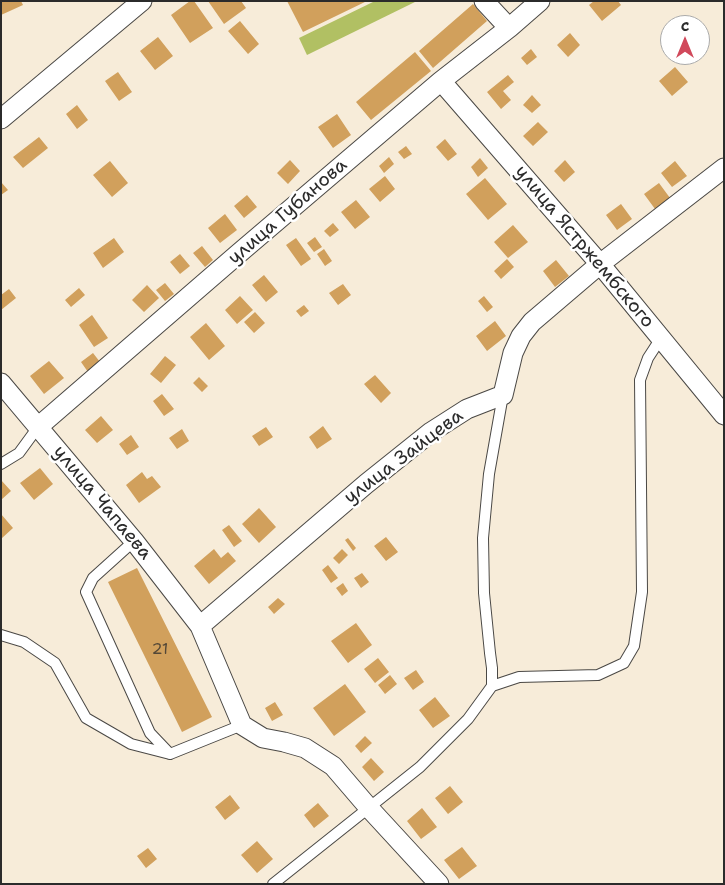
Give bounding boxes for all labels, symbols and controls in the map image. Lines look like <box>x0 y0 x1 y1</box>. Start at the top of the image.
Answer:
north arrow <box>660 15 710 65</box>
text: С <box>681 17 689 35</box>
street label: улица Губанова <box>224 154 352 270</box>
street label: улица Ястржембского <box>509 161 659 333</box>
street label: улица Зайцева <box>340 405 468 509</box>
street label: улица Чапаева <box>48 441 156 565</box>
house number: 21 <box>151 640 169 660</box>

